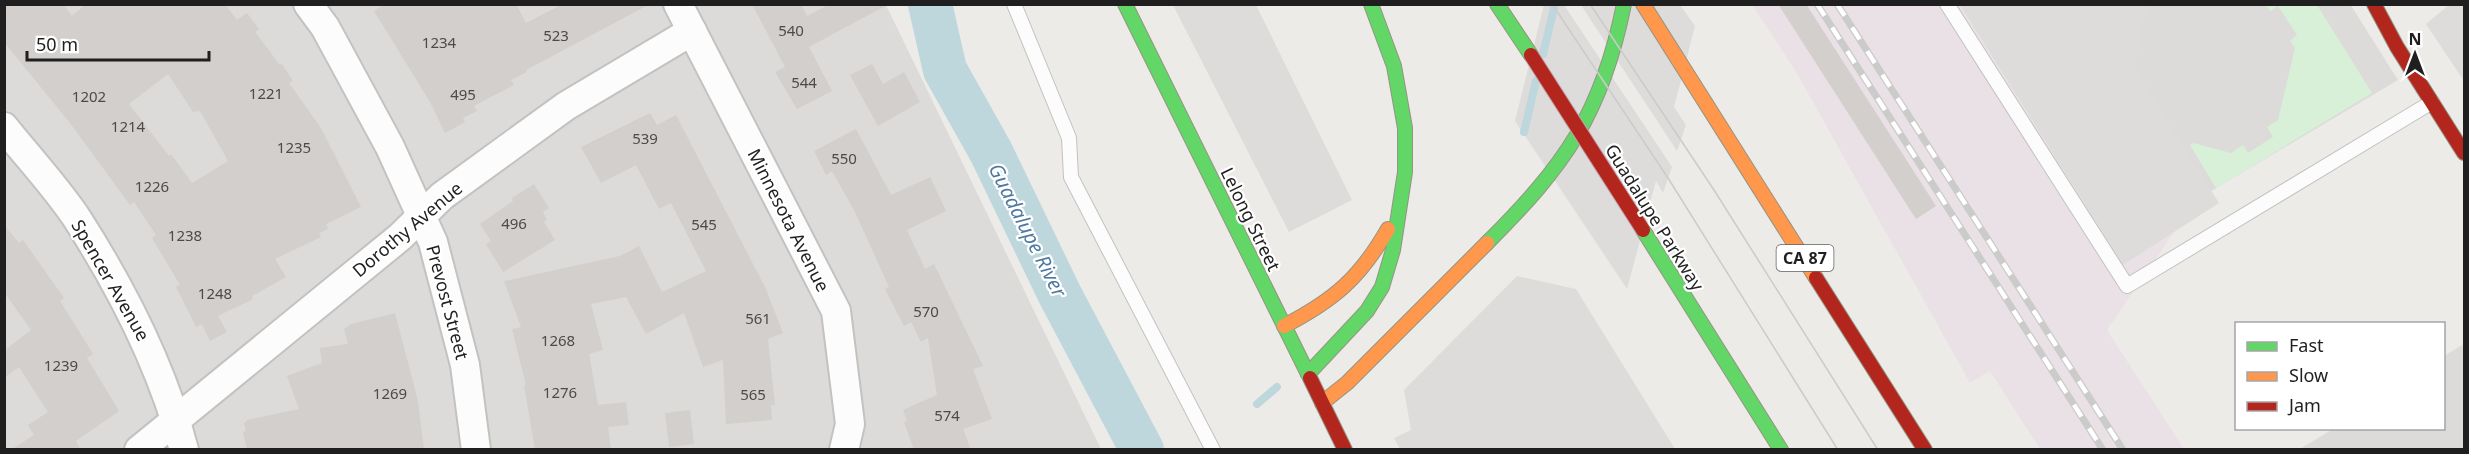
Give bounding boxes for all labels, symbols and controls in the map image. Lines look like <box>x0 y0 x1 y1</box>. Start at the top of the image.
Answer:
house number: 540 <box>778 20 804 40</box>
scale bar <box>27 24 208 62</box>
north arrow <box>2385 24 2445 84</box>
house number: 523 <box>543 25 569 45</box>
text: N <box>2408 28 2422 50</box>
text: 50 m <box>36 32 78 56</box>
house number: 1234 <box>422 32 457 52</box>
house number: 544 <box>791 72 817 92</box>
house number: 1221 <box>249 83 283 103</box>
house number: 495 <box>450 84 476 104</box>
house number: 1202 <box>72 86 106 106</box>
house number: 1214 <box>111 116 146 136</box>
house number: 539 <box>632 128 658 148</box>
house number: 1235 <box>277 137 311 157</box>
street label: Guadalupe Parkway <box>1600 139 1710 296</box>
street label: Minnesota Avenue <box>743 144 835 296</box>
house number: 550 <box>831 148 857 168</box>
water label: Guadalupe River <box>983 158 1074 302</box>
street label: Lelong Street <box>1216 163 1287 275</box>
house number: 1226 <box>135 176 169 196</box>
street label: Dorothy Avenue <box>347 176 467 282</box>
house number: 496 <box>501 213 527 233</box>
house number: 545 <box>691 214 717 234</box>
street label: Spencer Avenue <box>67 215 155 345</box>
house number: 1238 <box>168 225 202 245</box>
street label: Prevost Street <box>421 242 475 362</box>
road number: CA 87 <box>1776 245 1834 271</box>
house number: 1248 <box>198 283 232 303</box>
house number: 570 <box>913 301 939 321</box>
house number: 561 <box>745 308 771 328</box>
legend <box>2235 322 2445 430</box>
house number: 1268 <box>541 330 575 350</box>
text: Fast <box>2289 333 2324 357</box>
house number: 1239 <box>44 355 78 375</box>
text: Slow <box>2289 363 2328 387</box>
house number: 1276 <box>543 382 577 402</box>
house number: 1269 <box>373 383 407 403</box>
house number: 565 <box>740 384 766 404</box>
text: Jam <box>2287 393 2321 417</box>
house number: 574 <box>934 405 960 425</box>

